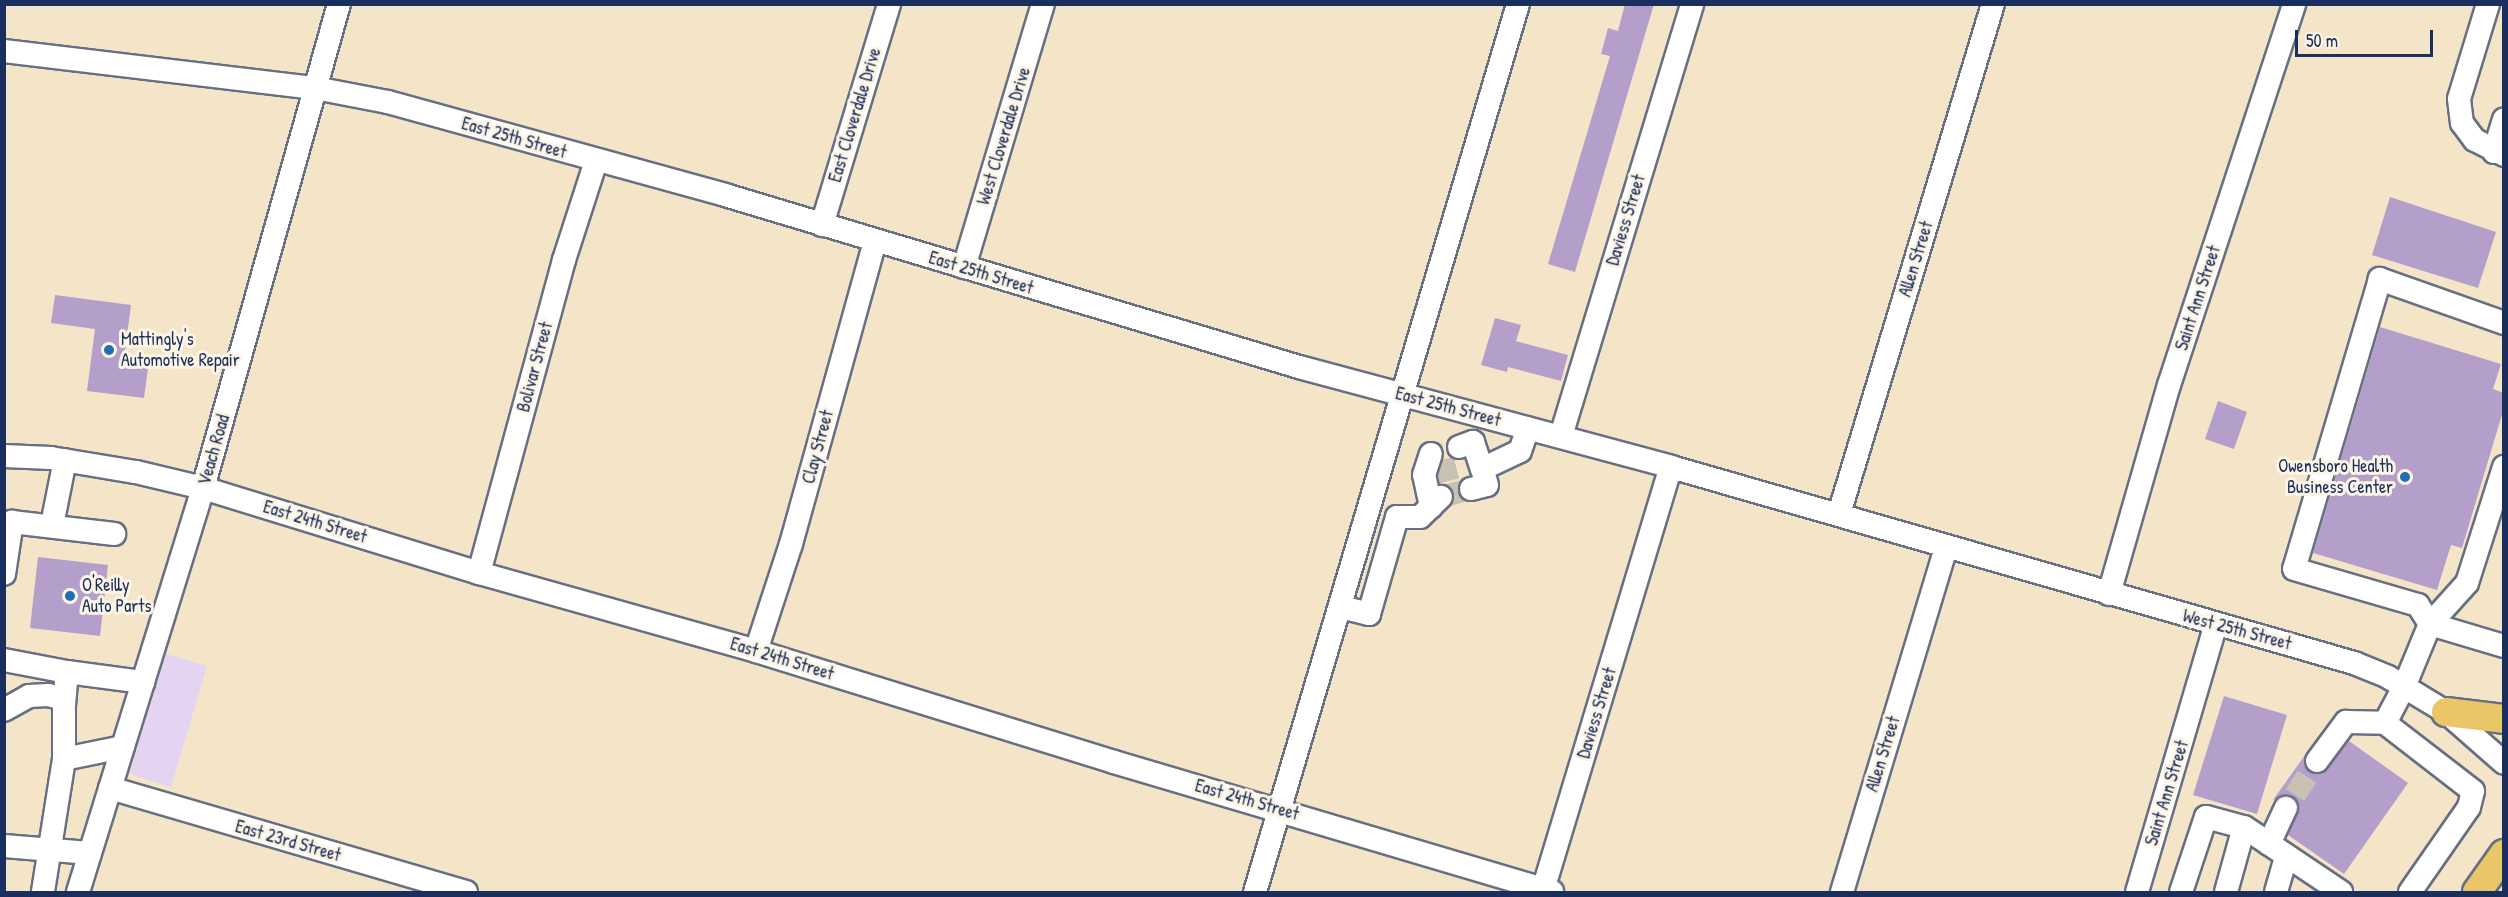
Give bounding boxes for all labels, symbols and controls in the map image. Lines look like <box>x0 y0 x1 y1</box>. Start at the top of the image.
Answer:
scale bar <box>2298 18 2436 56</box>
text: 50 m <box>2306 28 2338 53</box>
street label: East Cloverdale Drive <box>824 45 886 185</box>
street label: West Cloverdale Drive <box>973 65 1035 207</box>
street label: East 25th Street <box>459 113 569 163</box>
street label: Daviess Street <box>1602 172 1650 268</box>
street label: Allen Street <box>1894 219 1938 299</box>
street label: Saint Ann Street <box>2171 243 2225 353</box>
street label: East 25th Street <box>926 247 1036 299</box>
street label: Bolivar Street <box>513 320 557 414</box>
place label: Mattingly's Automotive Repair <box>121 329 240 372</box>
marker: Mattingly's Automotive Repair <box>102 343 116 357</box>
street label: East 25th Street <box>1393 383 1503 431</box>
street label: Clay Street <box>798 408 838 486</box>
street label: Veach Road <box>194 412 234 488</box>
place label: Owensboro Health Business Center <box>2278 456 2393 498</box>
marker: Owensboro Health Business Center <box>2398 470 2412 484</box>
street label: East 24th Street <box>261 496 369 548</box>
place label: O'Reilly Auto Parts <box>82 575 151 618</box>
marker: O'Reilly Auto Parts <box>63 589 77 603</box>
street label: West 25th Street <box>2180 605 2294 655</box>
street label: East 24th Street <box>728 633 836 685</box>
street label: Daviess Street <box>1573 665 1621 761</box>
street label: Allen Street <box>1861 714 1905 794</box>
street label: Saint Ann Street <box>2141 738 2193 848</box>
street label: East 24th Street <box>1192 775 1302 825</box>
street label: East 23rd Street <box>233 816 343 866</box>

